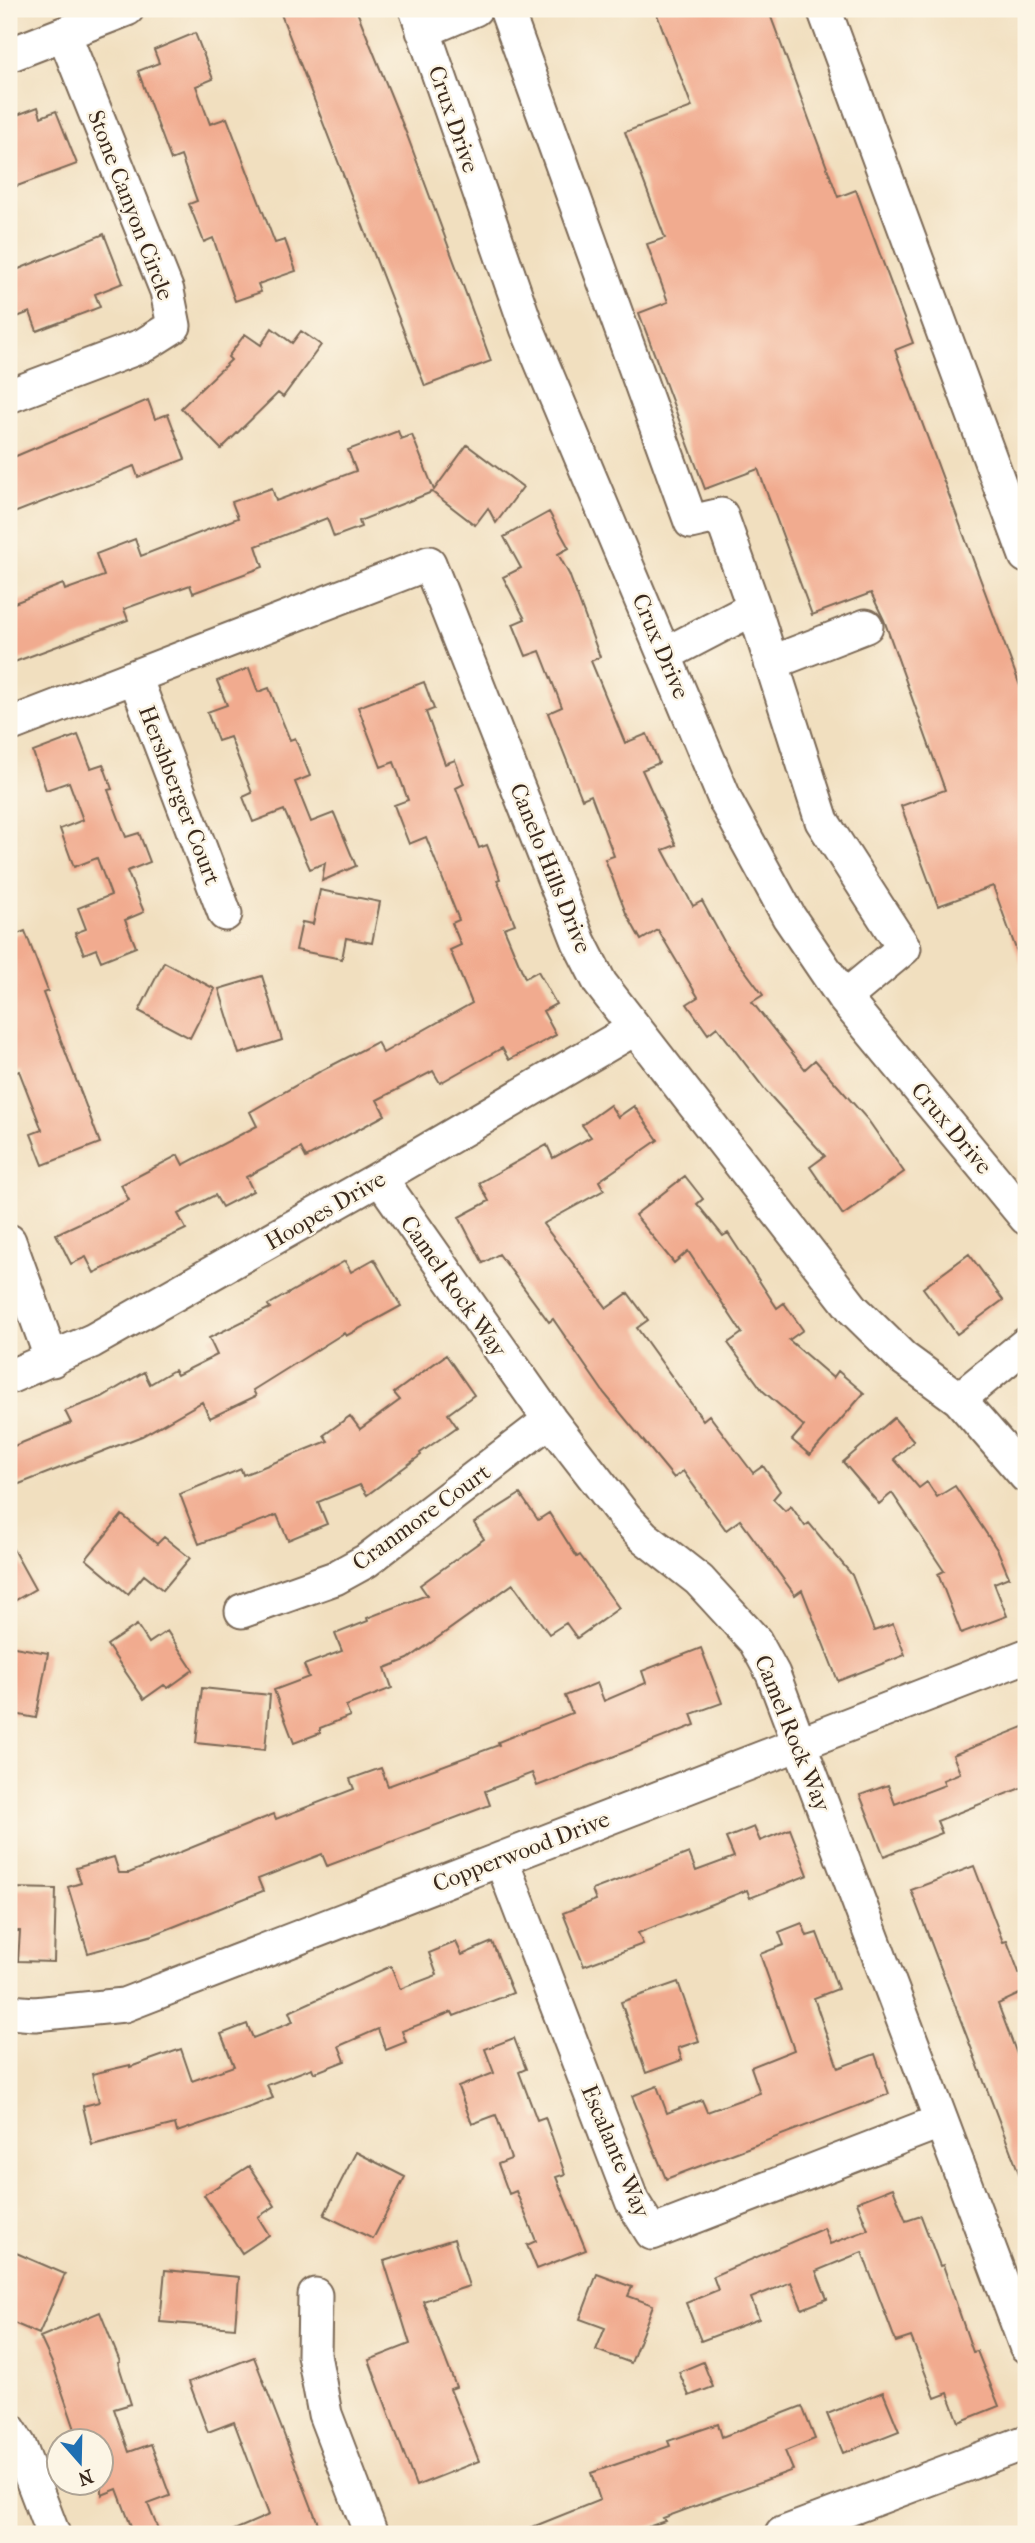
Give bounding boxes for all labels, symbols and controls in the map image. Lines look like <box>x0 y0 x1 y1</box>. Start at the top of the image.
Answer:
street label: Crux Drive <box>423 62 484 176</box>
street label: Stone Canyon Circle <box>82 107 179 304</box>
street label: Crux Drive <box>626 590 695 703</box>
street label: Hershberger Court <box>133 702 226 889</box>
street label: Canelo Hills Drive <box>504 779 597 957</box>
street label: Crux Drive <box>905 1077 998 1180</box>
street label: Hoopes Drive <box>260 1165 390 1256</box>
street label: Camel Rock Way <box>395 1210 513 1363</box>
street label: Cranmore Court <box>347 1458 495 1576</box>
street label: Camel Rock Way <box>749 1651 836 1816</box>
street label: Copperwood Drive <box>429 1805 613 1898</box>
street label: Escalante Way <box>575 2081 656 2222</box>
north arrow <box>46 2428 116 2498</box>
text: N <box>74 2464 96 2490</box>

